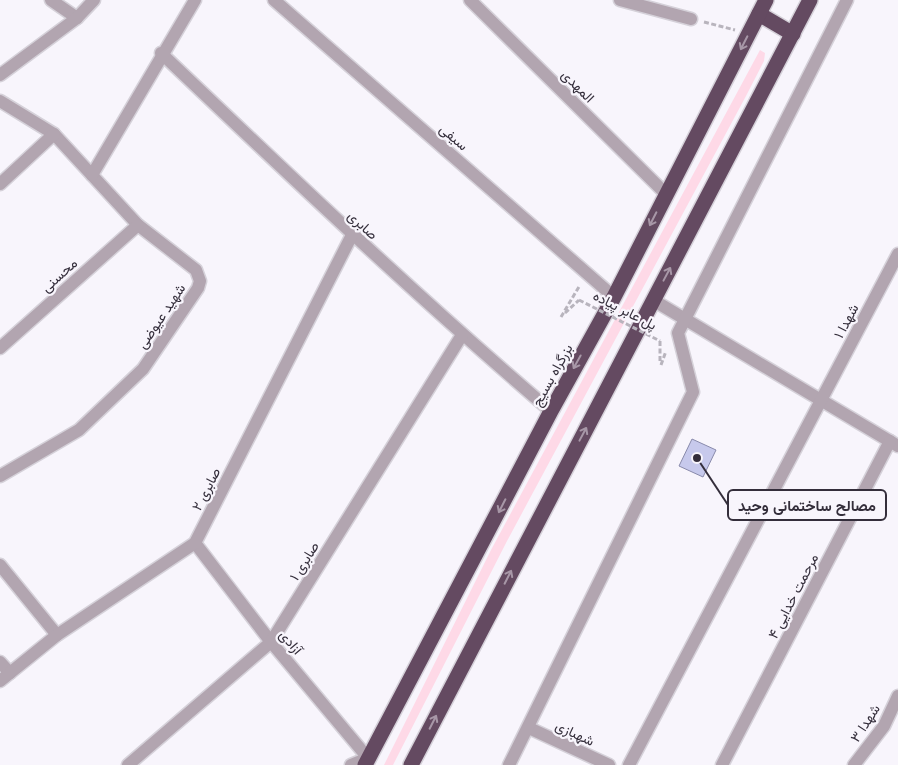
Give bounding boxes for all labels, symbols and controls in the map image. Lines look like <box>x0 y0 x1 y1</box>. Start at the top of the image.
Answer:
one-way arrow <box>739 36 749 51</box>
street label: المهدی <box>558 66 598 106</box>
street label: سیفی <box>436 120 472 154</box>
street label: صابری <box>344 207 382 244</box>
one-way arrow <box>648 211 657 226</box>
street label: محسنی <box>37 254 81 296</box>
one-way arrow <box>663 267 672 282</box>
street label: شهید عیوضی <box>133 280 189 352</box>
street label: پل عابر پیاده <box>590 286 660 335</box>
street label: شهدا ۱ <box>829 301 863 341</box>
street label: بزرگراه بسیج <box>528 341 578 410</box>
one-way arrow <box>572 355 582 369</box>
one-way arrow <box>578 426 588 441</box>
street label: صابری ۲ <box>188 464 225 514</box>
callout: مصالح ساختمانی وحید <box>728 490 886 520</box>
text: مصالح ساختمانی وحید <box>738 496 876 516</box>
one-way arrow <box>497 499 507 514</box>
street label: صابری ۱ <box>285 538 323 584</box>
street label: مرحمت خدایی ۴ <box>764 550 822 642</box>
one-way arrow <box>503 570 513 585</box>
street label: آزادی <box>275 626 308 659</box>
street label: شهدا ۳ <box>846 701 884 745</box>
one-way arrow <box>428 714 438 729</box>
street label: شهبازی <box>553 716 597 750</box>

